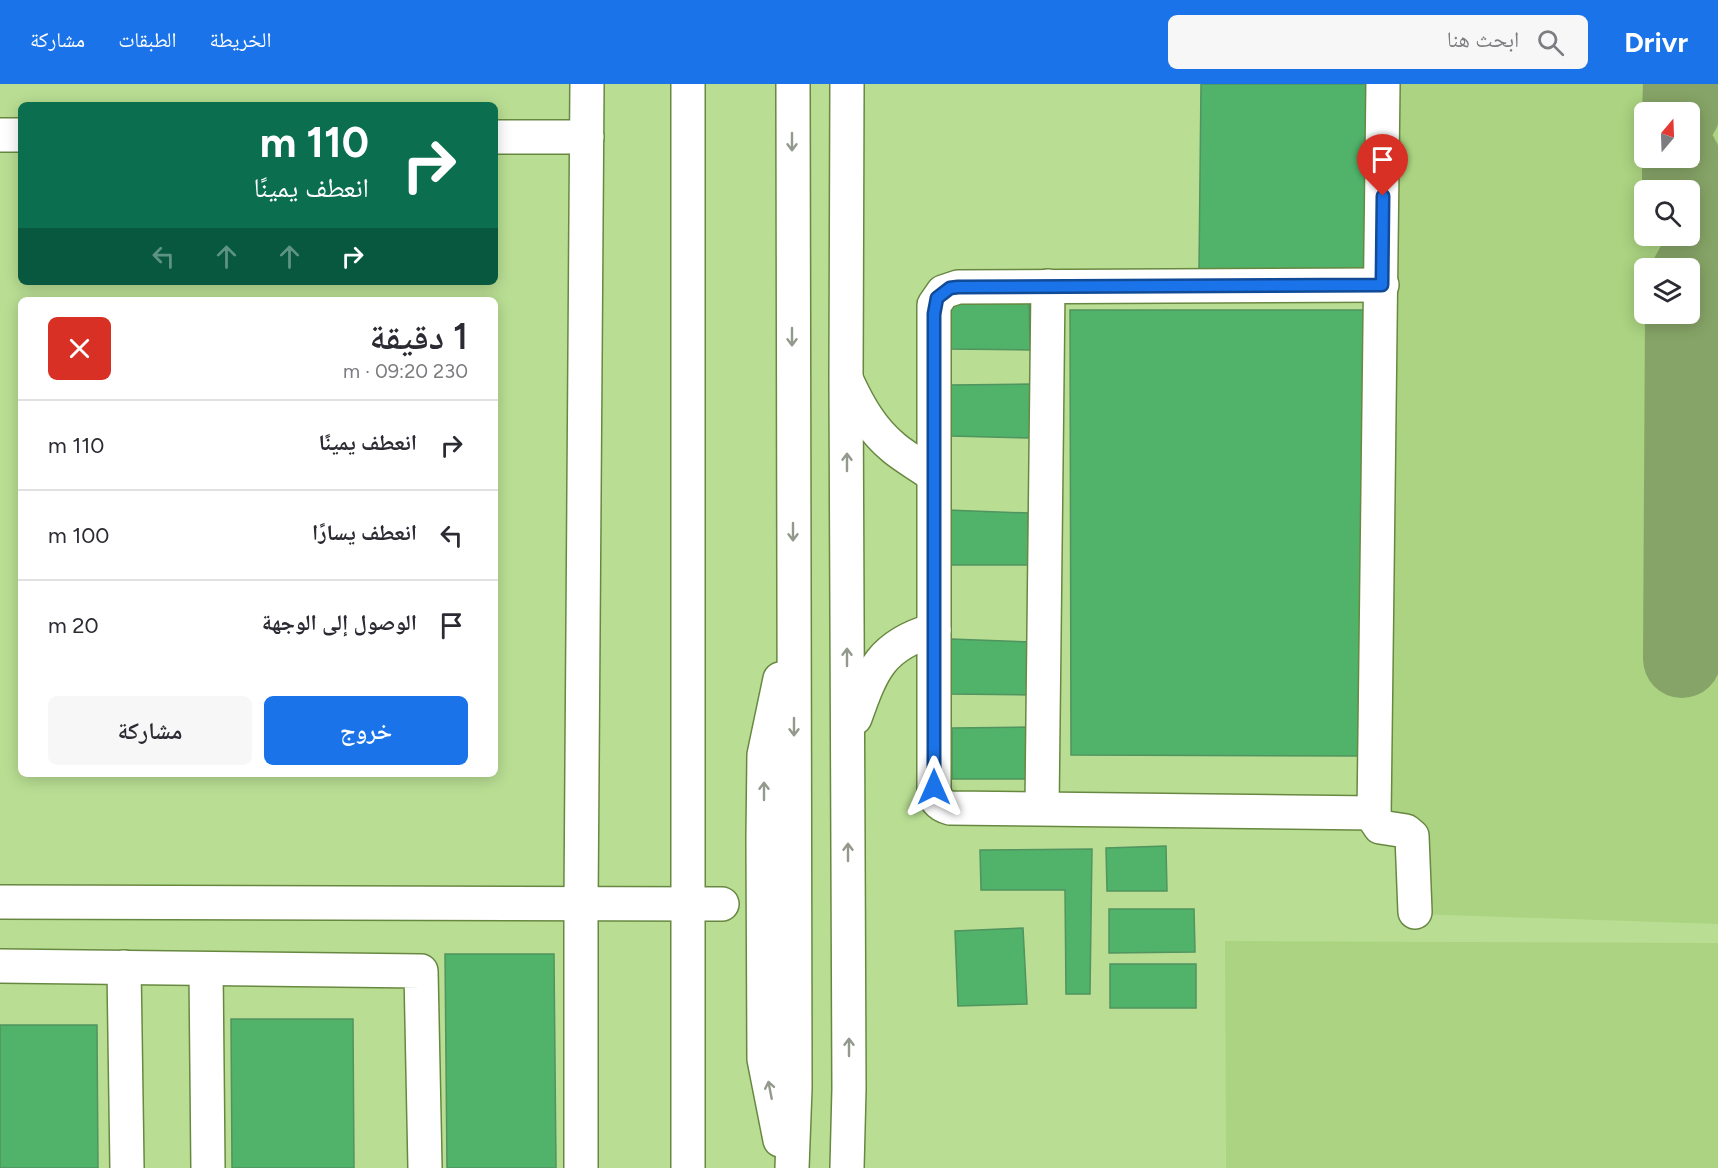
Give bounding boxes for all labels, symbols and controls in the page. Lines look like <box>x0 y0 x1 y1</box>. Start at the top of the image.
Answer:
search box <box>1168 15 1588 69</box>
text: Drivr <box>1624 25 1688 59</box>
text: ابحث هنا <box>1447 26 1519 53</box>
icon: search <box>1534 26 1567 59</box>
text: مشاركة <box>30 27 85 52</box>
text: الطبقات <box>118 27 177 52</box>
text: الخريطة <box>210 27 271 52</box>
north arrow <box>1634 102 1700 168</box>
map controls <box>1634 102 1700 324</box>
text: 110 m <box>260 117 369 168</box>
icon: right <box>390 126 468 204</box>
one-way arrow <box>786 132 798 152</box>
pin <box>1357 134 1408 196</box>
icon: arrive <box>1366 143 1399 176</box>
text: انعطف يمينًا <box>253 171 369 204</box>
button: search <box>1634 180 1700 246</box>
icon: left <box>147 240 180 273</box>
icon: ahead <box>210 240 243 273</box>
icon: ahead <box>273 240 306 273</box>
icon: right <box>336 240 369 273</box>
button: layers <box>1634 258 1700 324</box>
text: 1 دقيقة <box>369 315 468 358</box>
button: close <box>48 317 111 380</box>
one-way arrow <box>786 327 798 347</box>
text: 230 m · 09:20 <box>343 359 468 383</box>
text: انعطف يمينًا <box>318 429 417 456</box>
icon: right <box>435 429 468 462</box>
text: 110 m <box>48 432 104 459</box>
one-way arrow <box>841 452 853 472</box>
text: انعطف يسارًا <box>312 519 417 546</box>
icon: left <box>435 519 468 552</box>
text: 100 m <box>48 522 109 549</box>
one-way arrow <box>787 522 799 542</box>
text: الوصول إلى الوجهة <box>262 609 417 636</box>
icon: arrive <box>435 609 468 642</box>
text: 20 m <box>48 612 99 639</box>
one-way arrow <box>841 647 853 667</box>
button: مشاركة <box>48 696 252 765</box>
button: خروج <box>264 696 468 765</box>
one-way arrow <box>788 717 799 737</box>
position arrow <box>902 755 966 819</box>
one-way arrow <box>758 781 770 801</box>
one-way arrow <box>842 842 854 862</box>
one-way arrow <box>843 1037 855 1057</box>
one-way arrow <box>764 1081 775 1100</box>

